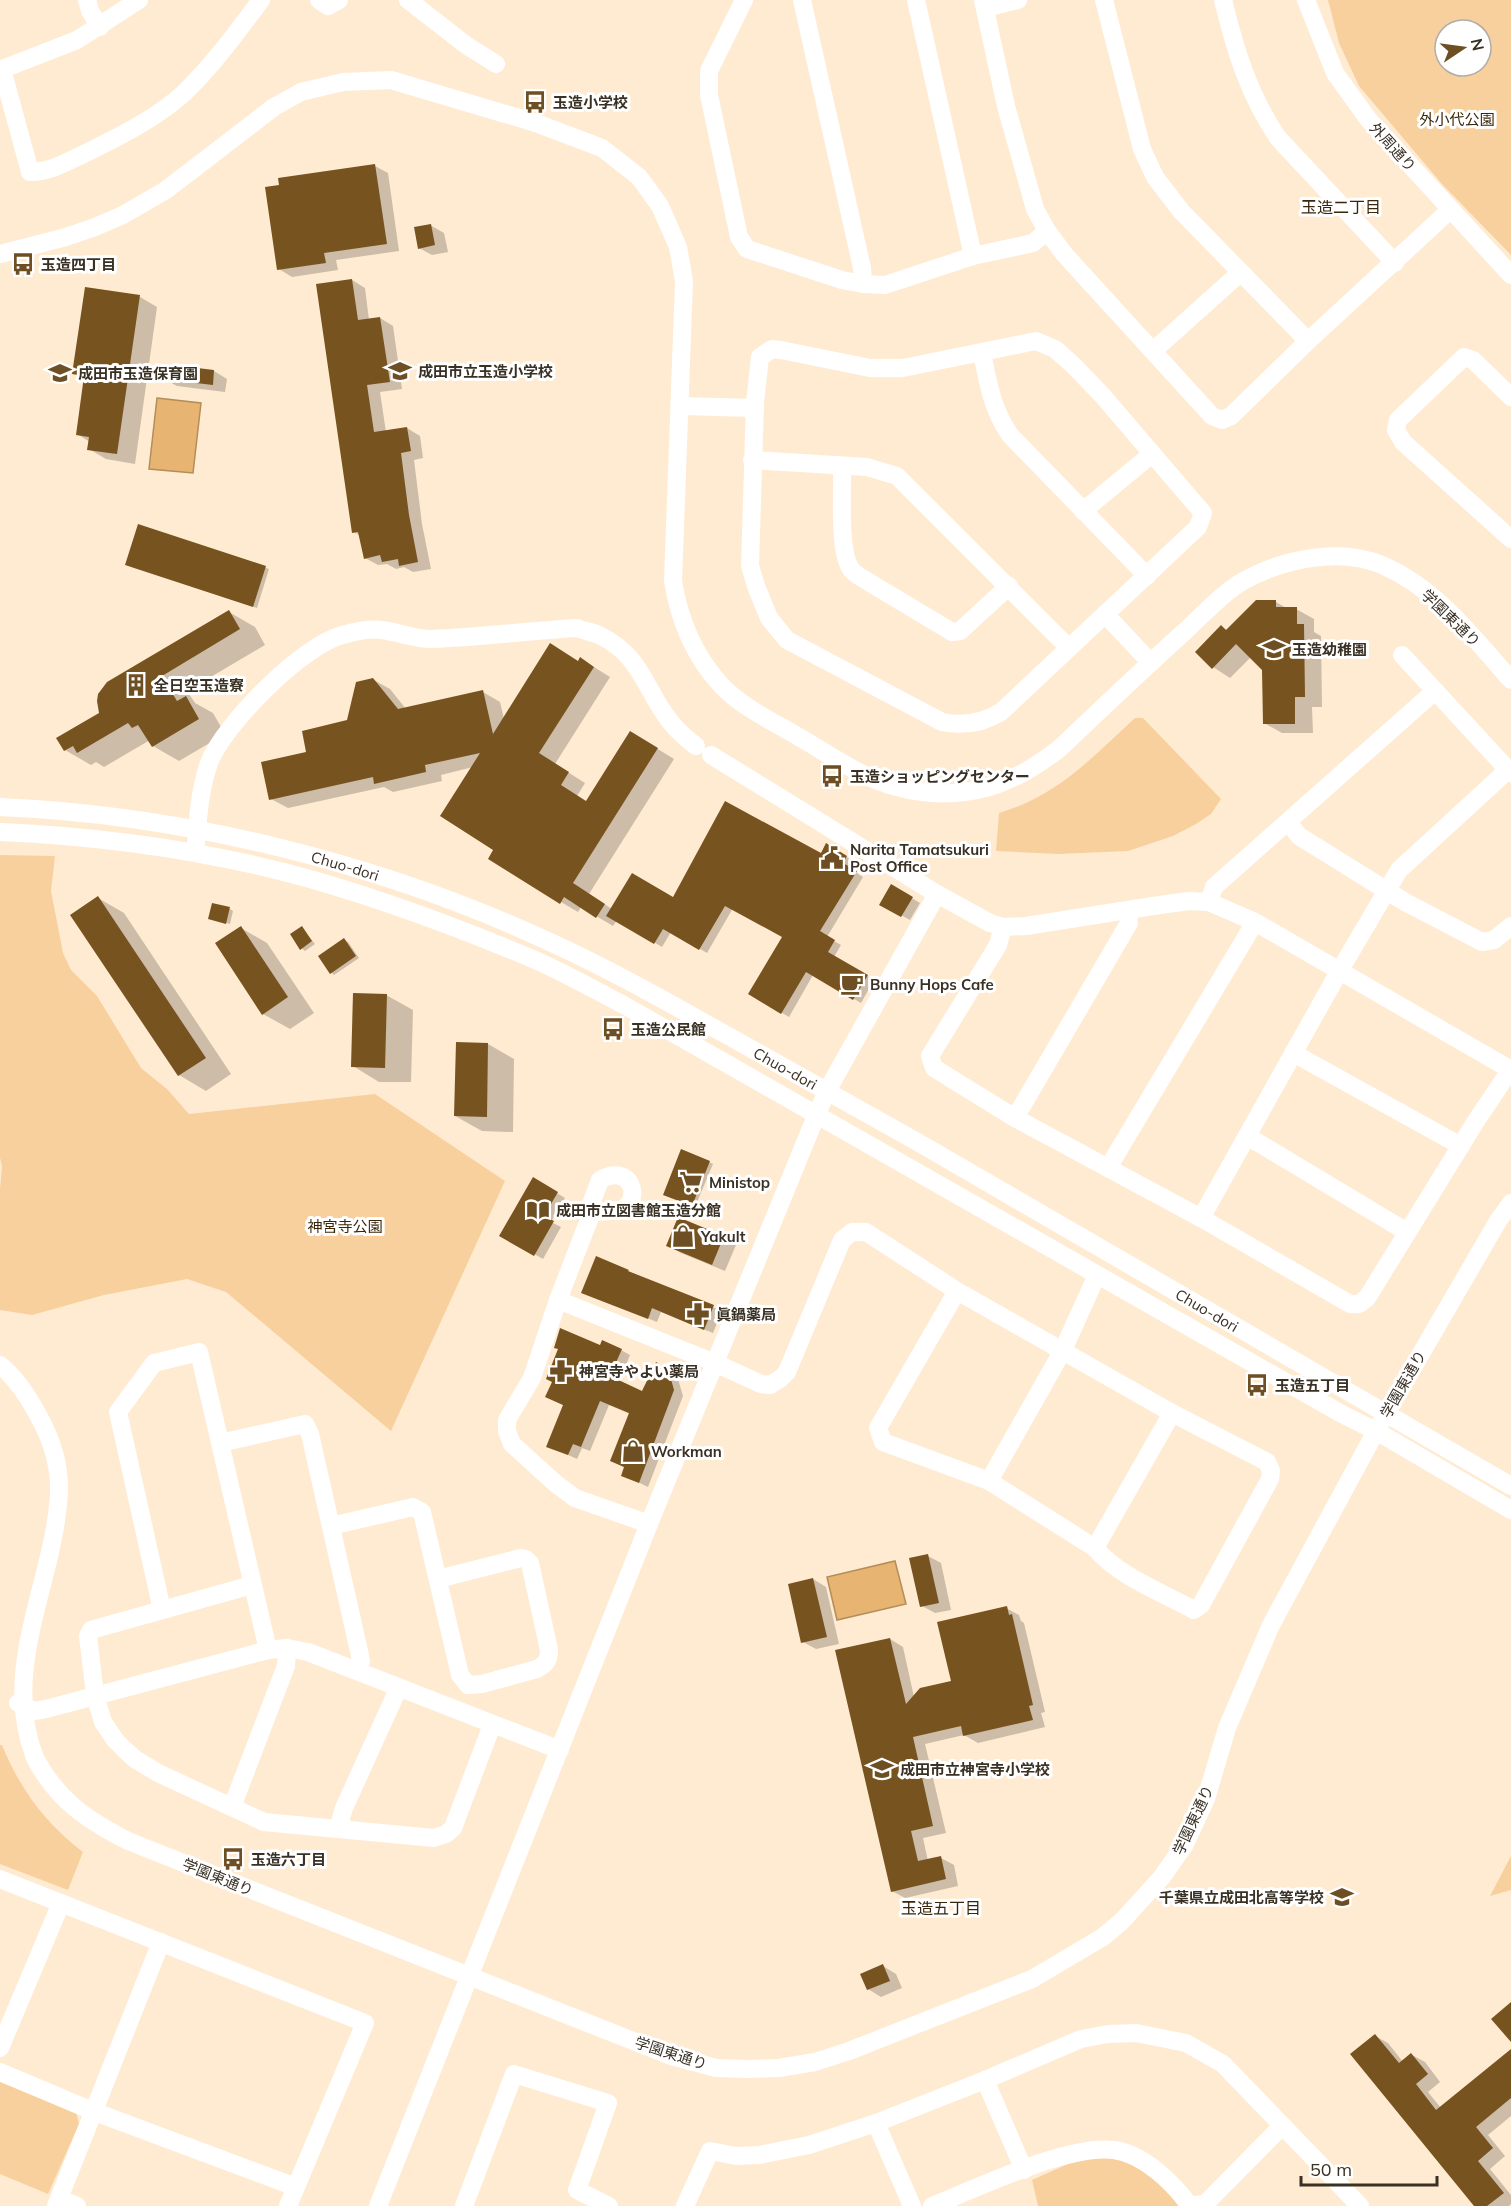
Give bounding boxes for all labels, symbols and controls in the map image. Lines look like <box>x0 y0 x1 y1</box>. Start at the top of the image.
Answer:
north arrow <box>1433 18 1493 78</box>
text: N <box>1467 36 1489 53</box>
bus stop icon: 玉造小学校 <box>522 89 548 115</box>
place label: 玉造小学校 <box>553 93 628 112</box>
park label: 外小代公園 <box>1419 110 1495 129</box>
street label: 外周通り <box>1366 118 1420 176</box>
district label: 玉造二丁目 <box>1301 197 1381 217</box>
bus stop icon: 玉造四丁目 <box>10 251 36 277</box>
place label: 玉造四丁目 <box>41 255 116 274</box>
school or university icon: 成田市立玉造小学校 <box>387 358 413 384</box>
school or university icon: 成田市玉造保育園 <box>47 360 73 386</box>
place label: 成田市立玉造小学校 <box>418 362 553 381</box>
place label: 成田市玉造保育園 <box>78 364 198 383</box>
street label: 学園東通り <box>1417 585 1485 651</box>
school or university icon: 玉造幼稚園 <box>1261 636 1287 662</box>
place label: 玉造幼稚園 <box>1292 640 1367 659</box>
building icon: 全日空玉造寮 <box>123 672 149 698</box>
place label: 全日空玉造寮 <box>154 676 244 695</box>
bus stop icon: 玉造ショッピングセンター <box>819 763 845 789</box>
place label: 玉造ショッピングセンター <box>850 767 1030 786</box>
place label: Narita Tamatsukuri Post Office <box>850 840 989 876</box>
public building icon: Narita Tamatsukuri Post Office <box>819 845 845 871</box>
street label: Chuo-dori <box>309 847 382 885</box>
cafe icon: Bunny Hops Cafe <box>839 971 865 997</box>
place label: Bunny Hops Cafe <box>870 975 994 994</box>
bus stop icon: 玉造公民館 <box>600 1016 626 1042</box>
place label: 玉造公民館 <box>631 1020 706 1039</box>
street label: Chuo-dori <box>750 1043 821 1093</box>
supermarket icon: Ministop <box>678 1169 704 1195</box>
place label: Ministop <box>709 1173 770 1192</box>
library icon: 成田市立図書館玉造分館 <box>525 1197 551 1223</box>
place label: 成田市立図書館玉造分館 <box>556 1201 721 1220</box>
park label: 神宮寺公園 <box>307 1217 383 1236</box>
shop icon: Yakult <box>670 1223 696 1249</box>
place label: Yakult <box>700 1227 746 1246</box>
street label: Chuo-dori <box>1172 1284 1242 1336</box>
pharmacy icon: 眞鍋薬局 <box>685 1301 711 1327</box>
place label: 眞鍋薬局 <box>716 1305 776 1324</box>
street label: 学園東通り <box>1376 1347 1430 1421</box>
pharmacy icon: 神宮寺やよい薬局 <box>548 1358 574 1384</box>
place label: 神宮寺やよい薬局 <box>578 1362 699 1381</box>
bus stop icon: 玉造五丁目 <box>1244 1372 1270 1398</box>
place label: 玉造五丁目 <box>1275 1376 1350 1395</box>
shop icon: Workman <box>620 1438 646 1464</box>
place label: Workman <box>651 1442 722 1461</box>
school or university icon: 成田市立神宮寺小学校 <box>869 1756 895 1782</box>
place label: 成田市立神宮寺小学校 <box>900 1760 1050 1779</box>
street label: 学園東通り <box>1169 1782 1217 1858</box>
bus stop icon: 玉造六丁目 <box>220 1846 246 1872</box>
place label: 玉造六丁目 <box>251 1850 326 1869</box>
street label: 学園東通り <box>180 1854 256 1900</box>
school or university icon: 千葉県立成田北高等学校 <box>1329 1884 1355 1910</box>
place label: 千葉県立成田北高等学校 <box>1159 1888 1324 1907</box>
district label: 玉造五丁目 <box>901 1898 981 1918</box>
street label: 学園東通り <box>632 2032 710 2074</box>
scale bar <box>1301 2149 1438 2187</box>
text: 50 m <box>1310 2158 1352 2181</box>

